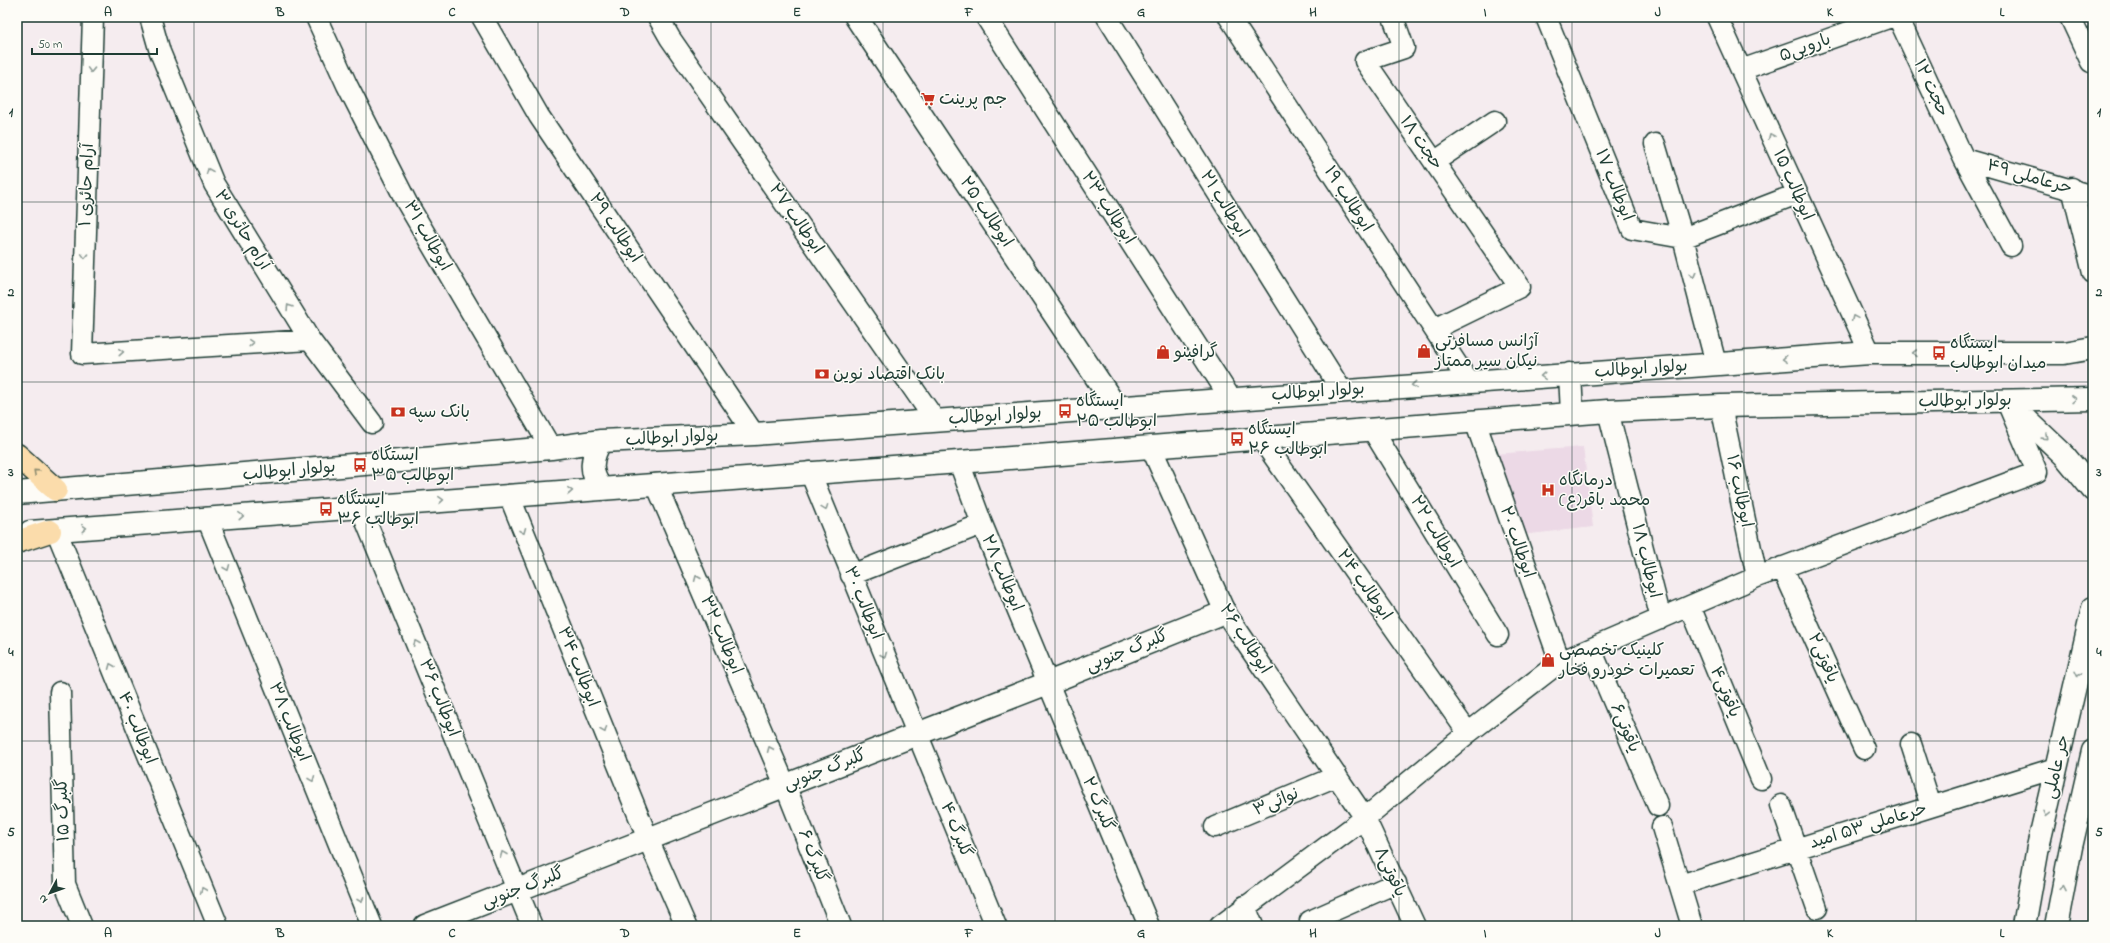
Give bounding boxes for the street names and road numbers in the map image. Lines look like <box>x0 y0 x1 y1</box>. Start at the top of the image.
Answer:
street label: بارویی۵ <box>1776 27 1834 69</box>
street label: حجت ۱۲ <box>1907 55 1955 121</box>
street label: حجت ۱۸ <box>1393 111 1449 175</box>
street label: آرام حائری ۱ <box>73 142 101 227</box>
street label: ابوطالب ۱۷ <box>1588 145 1640 225</box>
street label: ابوطالب ۱۵ <box>1766 145 1820 225</box>
street label: حرعاملی ۴۹ <box>1984 153 2074 201</box>
street label: ابوطالب ۱۹ <box>1317 161 1379 237</box>
street label: ابوطالب ۲۱ <box>1193 165 1255 243</box>
street label: ابوطالب ۲۳ <box>1075 166 1141 250</box>
street label: ابوطالب ۲۵ <box>953 171 1019 253</box>
street label: ابوطالب ۲۷ <box>762 179 830 259</box>
street label: آرام حائری ۳ <box>207 185 277 276</box>
street label: ابوطالب ۲۹ <box>582 188 648 268</box>
street label: ابوطالب ۳۱ <box>397 196 457 276</box>
street label: بولوار ابوطالب <box>1594 353 1688 385</box>
street label: بولوار ابوطالب <box>1271 376 1365 408</box>
street label: بولوار ابوطالب <box>1918 388 2012 414</box>
street label: بولوار ابوطالب <box>948 400 1042 432</box>
street label: بولوار ابوطالب <box>625 423 719 453</box>
street label: ابوطالب ۱۶ <box>1719 452 1759 530</box>
street label: بولوار ابوطالب <box>241 454 337 488</box>
street label: ابوطالب ۲۲ <box>1404 491 1466 573</box>
street label: ابوطالب ۲۰ <box>1493 503 1541 581</box>
street label: ابوطالب ۱۸ <box>1625 521 1667 601</box>
street label: ابوطالب ۲۸ <box>975 531 1029 615</box>
street label: ابوطالب ۲۴ <box>1330 544 1398 626</box>
street label: ابوطالب ۳۰ <box>837 563 889 643</box>
street label: ابوطالب ۳۲ <box>693 592 749 678</box>
street label: ابوطالب ۲۶ <box>1213 599 1277 679</box>
street label: ابوطالب ۳۴ <box>551 623 605 711</box>
street label: گلبرگ جنوبی <box>1082 623 1172 679</box>
street label: یاقوتی۲ <box>1801 629 1845 687</box>
street label: ابوطالب ۳۶ <box>412 655 466 741</box>
street label: یاقوتی۴ <box>1703 663 1747 721</box>
street label: ابوطالب ۳۸ <box>262 679 316 765</box>
street label: ابوطالب ۴۰ <box>111 688 163 768</box>
street label: یاقوتی۶ <box>1604 700 1646 756</box>
street label: حر عاملی <box>2038 733 2076 801</box>
street label: گلبرگ جنوبی <box>780 743 870 797</box>
street label: گلبرگ ۲ <box>1075 773 1121 835</box>
street label: گلبرگ ۱۵ <box>49 778 77 842</box>
street label: نوائی۳ <box>1249 781 1303 823</box>
street label: حرعاملی ۵۳ امید <box>1807 796 1929 856</box>
street label: گلبرگ ۴ <box>934 798 978 862</box>
street label: گلبرگ ۶ <box>791 826 835 886</box>
street label: یاقوتی۸ <box>1368 843 1412 901</box>
street label: گلبرگ جنوبی <box>478 861 568 915</box>

